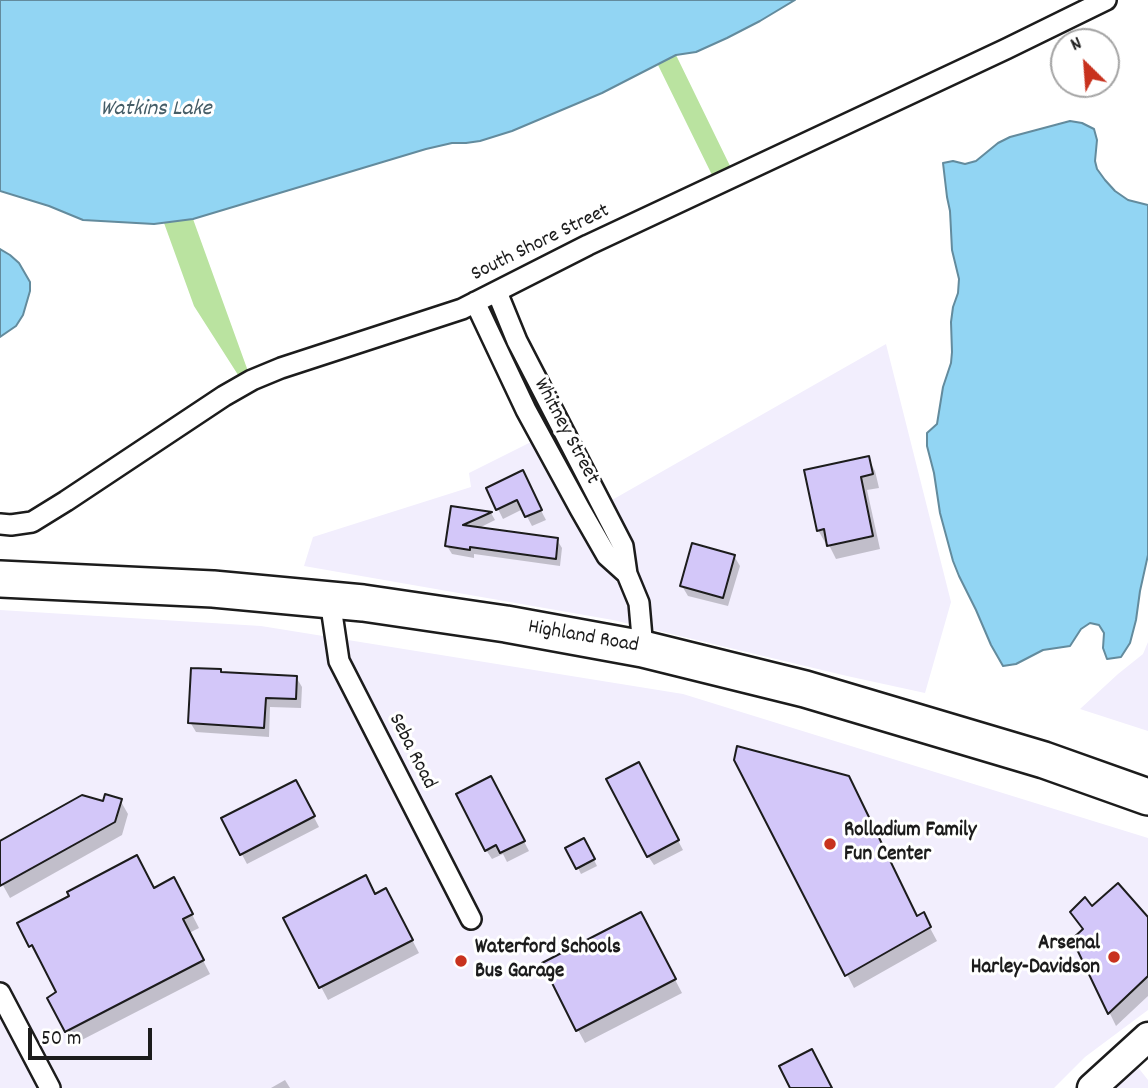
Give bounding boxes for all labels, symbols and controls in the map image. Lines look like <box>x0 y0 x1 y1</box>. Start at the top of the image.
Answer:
north arrow <box>1050 28 1120 98</box>
text: N <box>1067 31 1087 60</box>
water label: Watkins Lake <box>100 97 212 125</box>
street label: South Shore Street <box>468 200 614 288</box>
street label: Whitney Street <box>527 375 603 489</box>
street label: Highland Road <box>526 616 640 660</box>
street label: Seba Road <box>381 710 441 794</box>
place label: Rolladium Family Fun Center <box>844 819 976 869</box>
marker: Rolladium Family Fun Center <box>822 836 838 852</box>
place label: Arsenal Harley-Davidson <box>971 932 1100 982</box>
place label: Waterford Schools Bus Garage <box>475 936 621 986</box>
marker: Arsenal Harley-Davidson <box>1106 949 1122 965</box>
marker: Waterford Schools Bus Garage <box>453 953 469 969</box>
scale bar <box>32 1014 156 1058</box>
text: 50 m <box>41 1025 81 1055</box>

